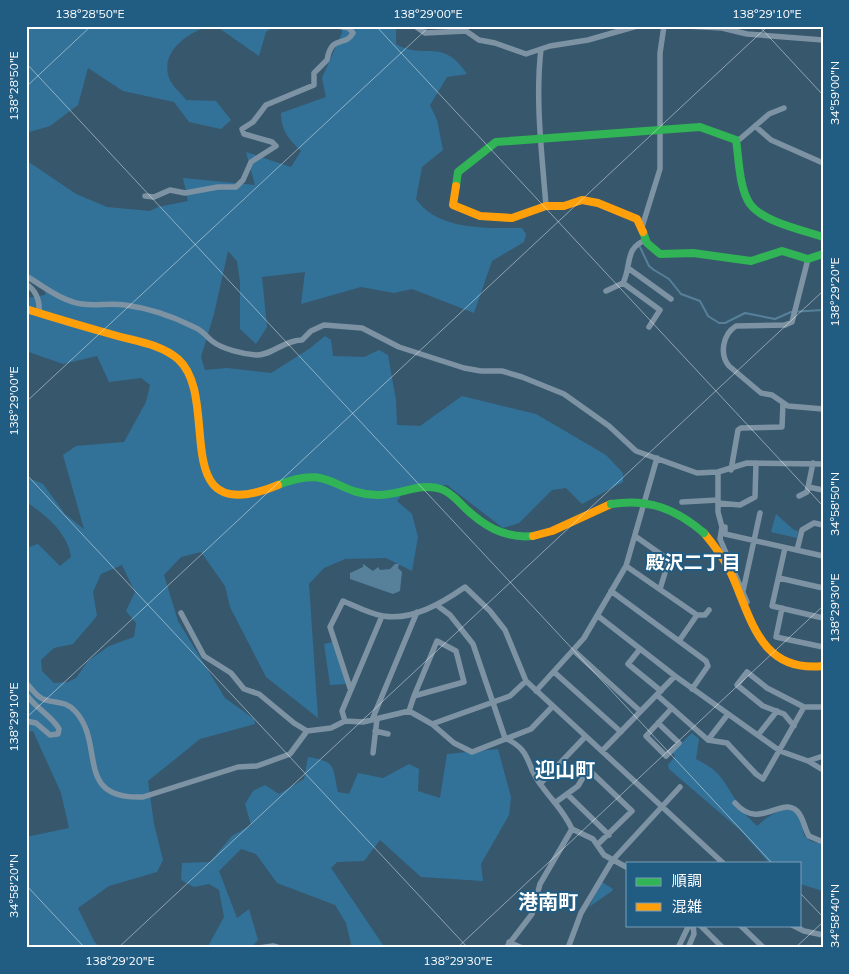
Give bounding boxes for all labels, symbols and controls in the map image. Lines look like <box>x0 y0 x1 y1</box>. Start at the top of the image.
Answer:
text: 138°28'50"E <box>55 6 125 21</box>
text: 138°29'00"E <box>393 6 463 21</box>
text: 138°29'10"E <box>732 6 802 21</box>
text: 138°28'50"E <box>6 51 21 121</box>
text: 34°59'00"N <box>827 61 842 125</box>
text: 138°29'20"E <box>827 257 842 327</box>
text: 138°29'00"E <box>6 366 21 436</box>
text: 34°58'50"N <box>827 472 842 536</box>
district label: 殿沢二丁目 <box>645 550 741 574</box>
text: 138°29'30"E <box>827 573 842 643</box>
text: 138°29'10"E <box>6 682 21 752</box>
district label: 迎山町 <box>535 757 595 782</box>
text: 34°58'20"N <box>6 854 21 918</box>
legend <box>626 862 802 926</box>
text: 順調 <box>672 871 702 890</box>
text: 34°58'40"N <box>827 884 842 948</box>
district label: 港南町 <box>518 889 578 914</box>
text: 混雑 <box>672 897 702 916</box>
text: 138°29'20"E <box>85 953 155 968</box>
text: 138°29'30"E <box>423 953 493 968</box>

